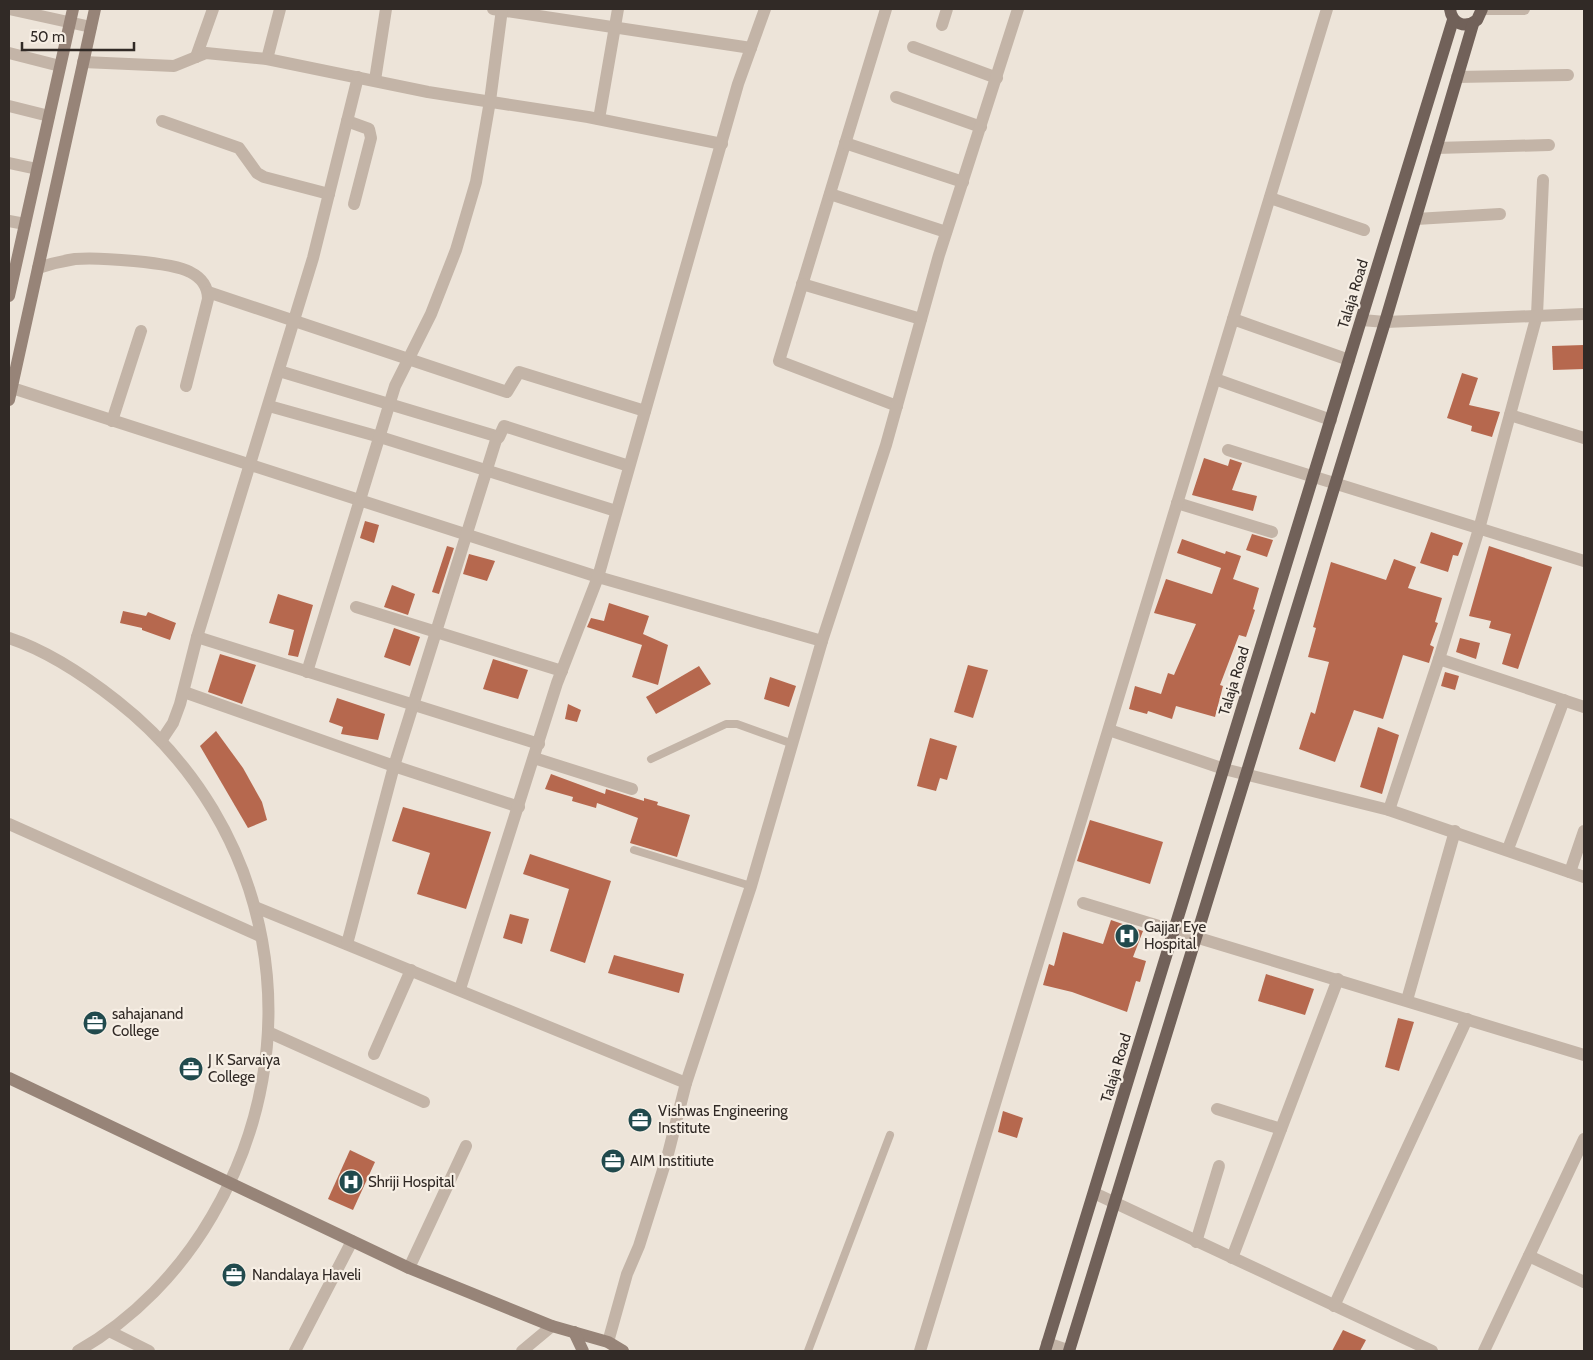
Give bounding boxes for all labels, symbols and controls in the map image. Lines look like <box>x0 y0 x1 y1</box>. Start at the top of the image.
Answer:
scale bar <box>22 20 135 52</box>
text: 50 m <box>30 28 65 46</box>
street label: Talaja Road <box>1334 257 1372 331</box>
street label: Talaja Road <box>1215 644 1253 718</box>
place label: Gajjar Eye Hospital <box>1144 918 1206 953</box>
hospital icon: Gajjar Eye Hospital <box>1114 923 1140 949</box>
place label: sahajanand College <box>112 1005 183 1040</box>
office icon: sahajanand College <box>82 1010 108 1036</box>
street label: Talaja Road <box>1097 1031 1135 1105</box>
place label: J K Sarvaiya College <box>207 1051 281 1086</box>
office icon: J K Sarvaiya College <box>178 1056 204 1082</box>
place label: Vishwas Engineering Institute <box>658 1102 788 1137</box>
office icon: Vishwas Engineering Institute <box>627 1107 653 1133</box>
office icon: AIM Institiute <box>600 1148 626 1174</box>
place label: AIM Institiute <box>630 1152 714 1170</box>
hospital icon: Shriji Hospital <box>338 1169 364 1195</box>
place label: Shriji Hospital <box>368 1173 455 1191</box>
office icon: Nandalaya Haveli <box>221 1262 247 1288</box>
place label: Nandalaya Haveli <box>252 1266 361 1284</box>

